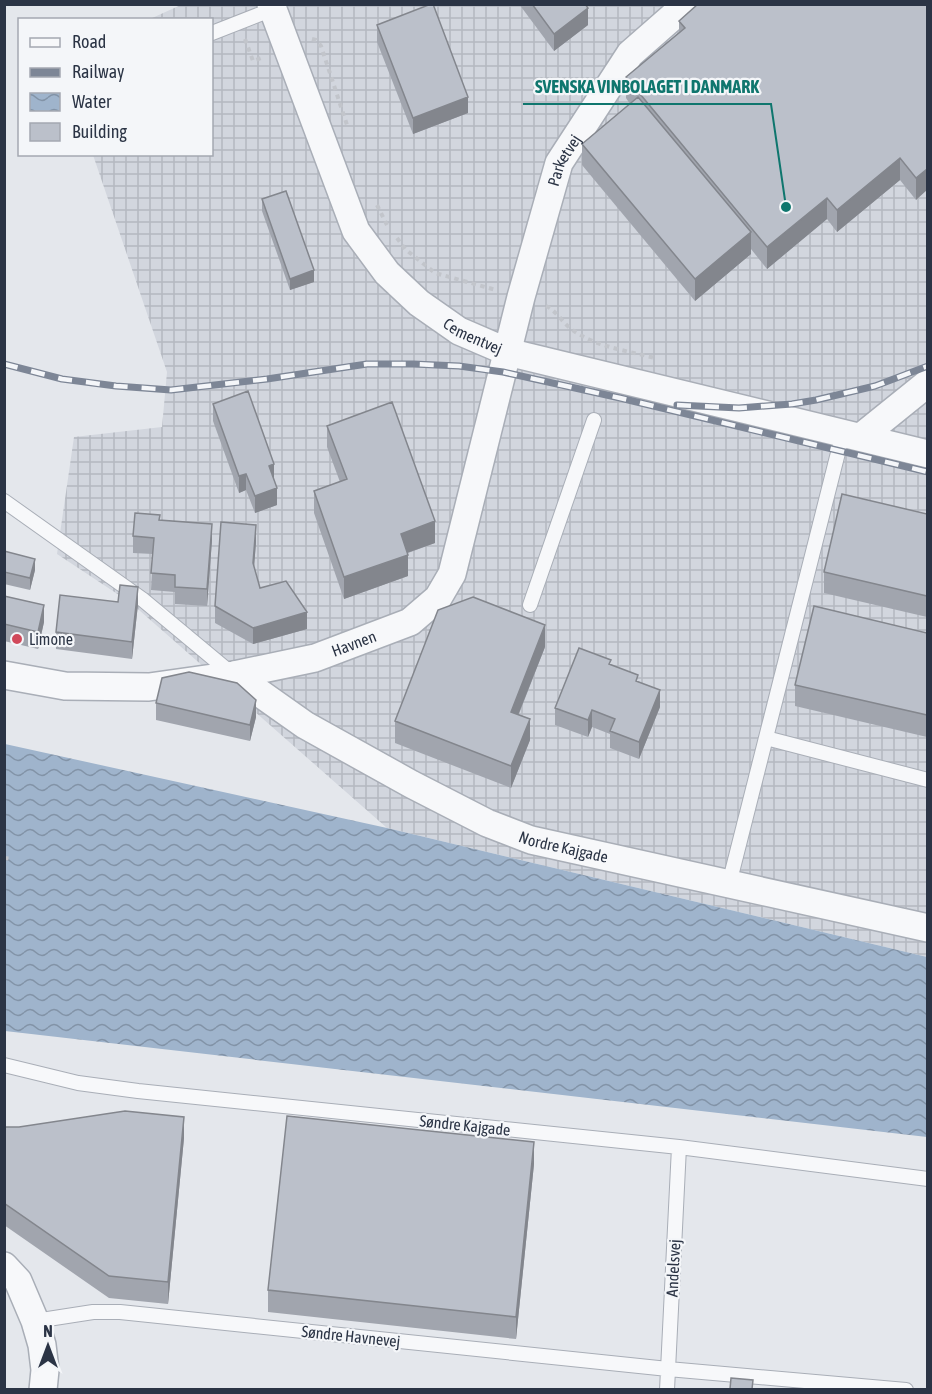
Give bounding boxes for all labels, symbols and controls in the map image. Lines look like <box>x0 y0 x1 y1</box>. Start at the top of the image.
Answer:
legend <box>18 18 213 156</box>
text: Road <box>72 31 106 52</box>
text: Railway <box>72 61 124 82</box>
callout: SVENSKA VINBOLAGET I DANMARK <box>523 68 771 104</box>
text: SVENSKA VINBOLAGET I DANMARK <box>535 76 759 97</box>
text: Water <box>72 91 112 112</box>
text: Building <box>72 121 127 142</box>
street label: Parketvej <box>544 131 585 188</box>
street label: Cementvej <box>440 314 505 358</box>
street label: Havnen <box>329 627 378 660</box>
place label: Limone <box>29 630 73 648</box>
marker: Limone <box>10 632 24 646</box>
street label: Nordre Kajgade <box>516 827 610 866</box>
street label: Søndre Kajgade <box>419 1111 511 1140</box>
street label: Andelsvej <box>663 1239 684 1297</box>
north arrow <box>18 1316 78 1376</box>
text: N <box>43 1322 53 1340</box>
street label: Søndre Havnevej <box>301 1322 401 1351</box>

